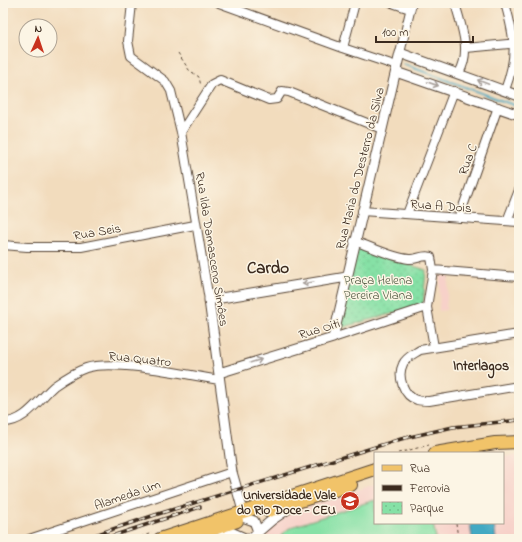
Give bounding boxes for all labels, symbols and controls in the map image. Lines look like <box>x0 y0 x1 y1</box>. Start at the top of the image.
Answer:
north arrow <box>18 18 58 58</box>
scale bar <box>376 18 473 44</box>
text: N <box>34 21 43 37</box>
text: 100 m <box>382 24 409 42</box>
one-way arrow <box>477 77 489 85</box>
one-way arrow <box>426 81 438 89</box>
street label: Rua Maria do Desterro da Silva <box>331 85 390 251</box>
street label: Rua C <box>454 141 483 178</box>
street label: Rua Ilda Damasceno Simôes <box>190 171 233 328</box>
street label: Rua A Dois <box>410 195 473 218</box>
street label: Rua Seis <box>72 219 123 246</box>
district label: Cardo <box>247 256 289 281</box>
park label: Praça Helena Pereira Viana <box>344 271 412 305</box>
one-way arrow <box>302 279 315 287</box>
street label: Rua Oiti <box>296 314 343 345</box>
street label: Rua Quatro <box>108 347 172 372</box>
district label: Interlagos <box>453 356 509 379</box>
one-way arrow <box>249 357 262 364</box>
legend <box>374 452 504 524</box>
text: Rua <box>410 460 430 478</box>
street label: Alameda Um <box>92 475 163 516</box>
text: Ferrovia <box>409 480 450 498</box>
place label: Universidade Vale do Rio Doce - CEU <box>237 486 337 520</box>
school or university icon: Universidade Vale do Rio Doce - CEU <box>339 490 361 512</box>
text: Parque <box>410 500 444 518</box>

